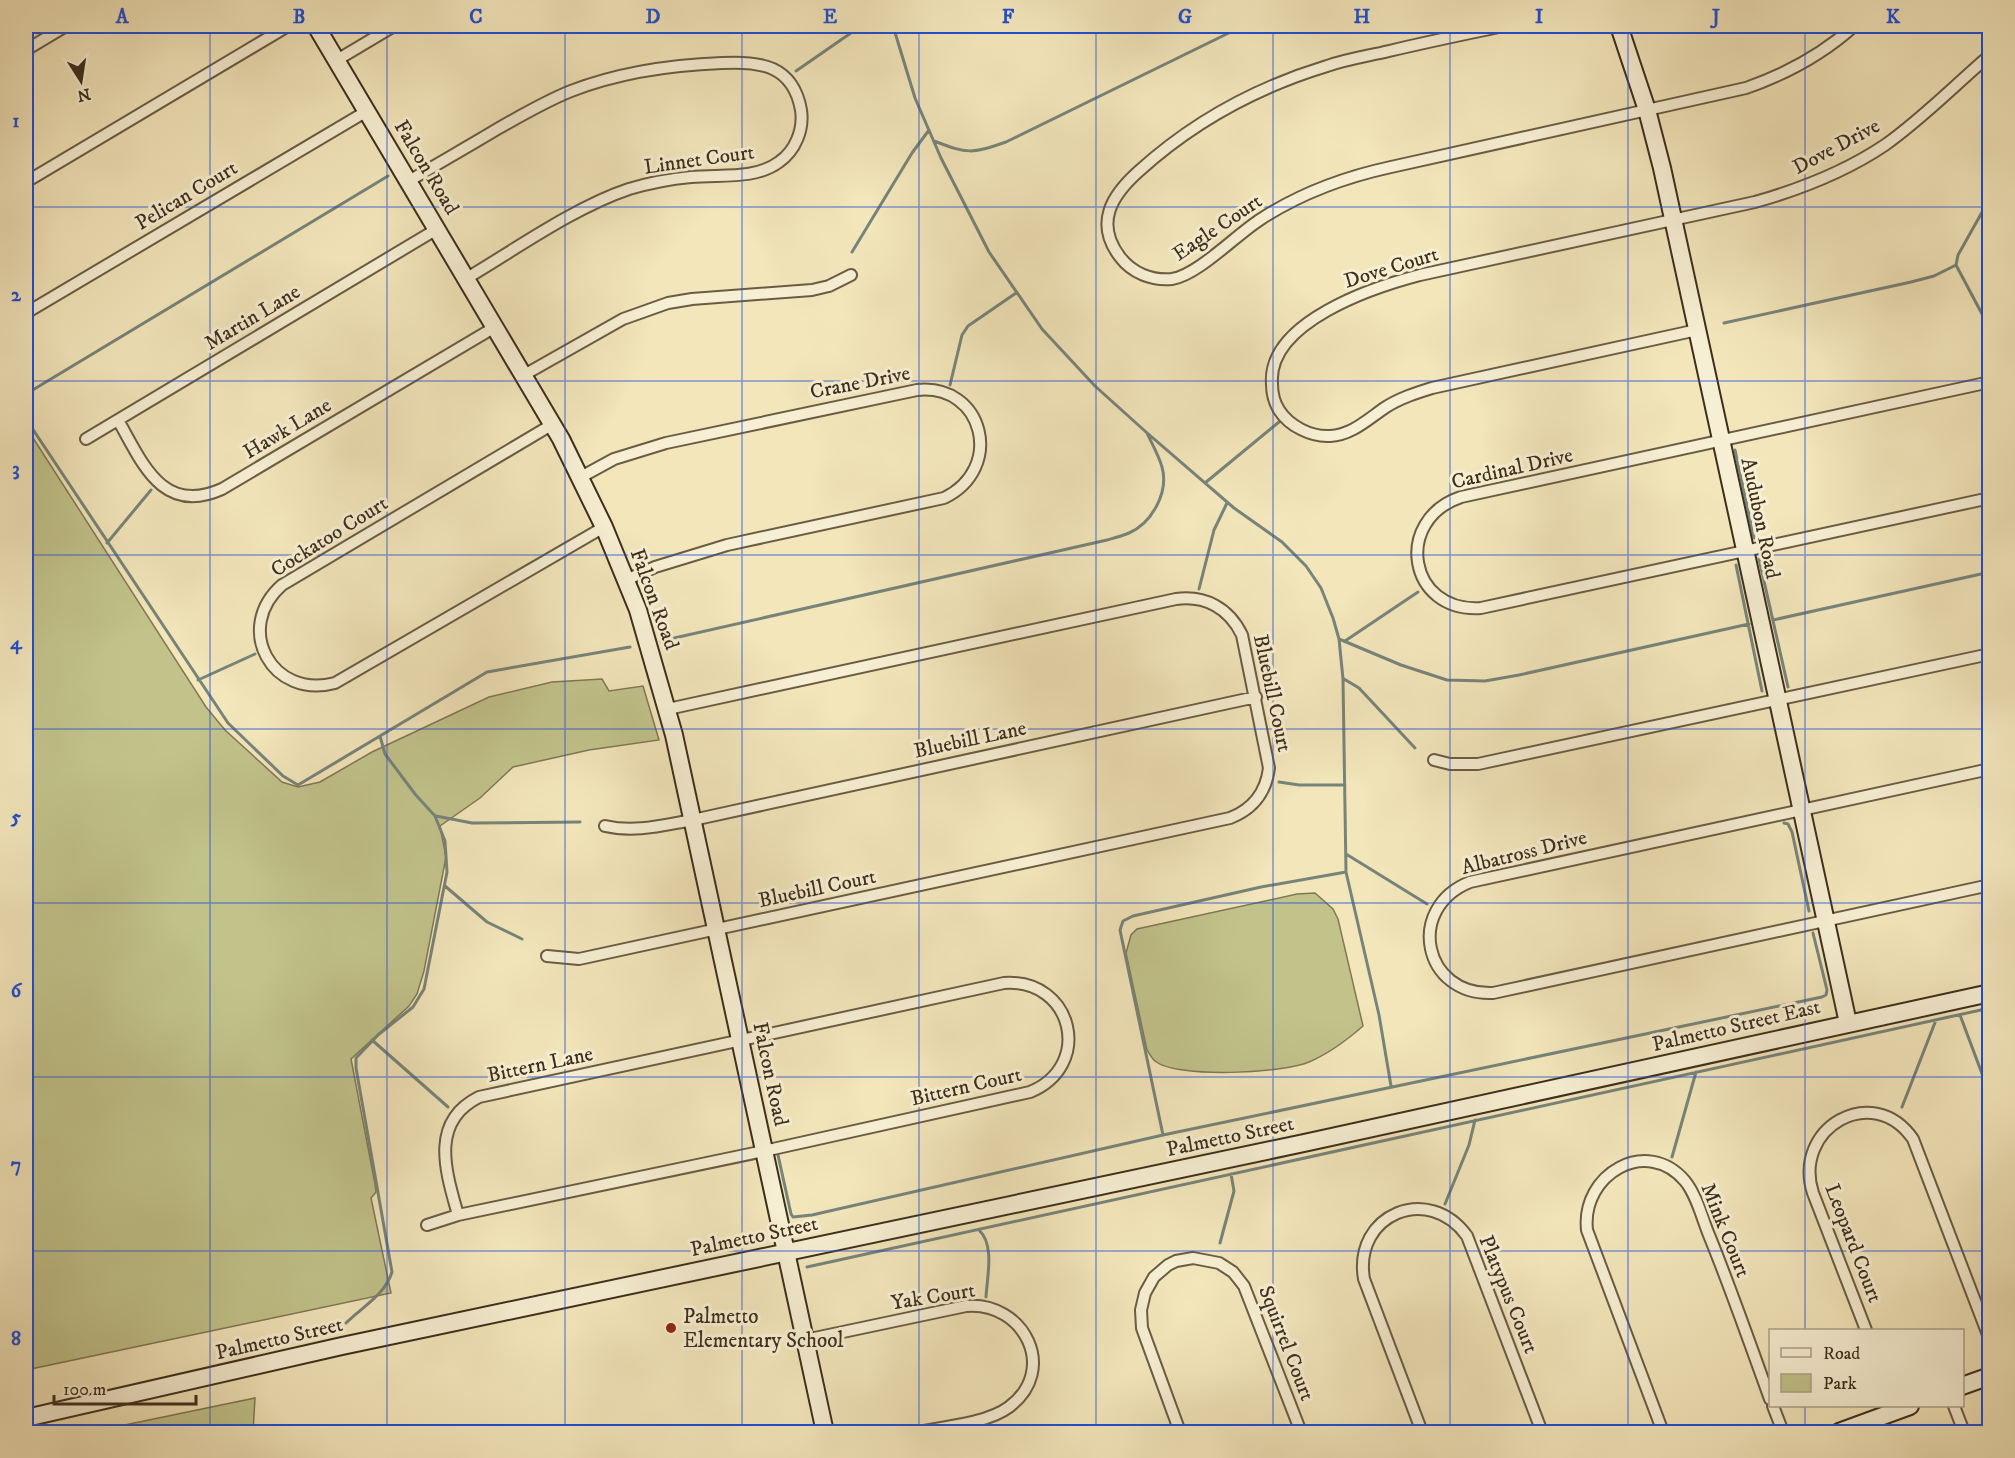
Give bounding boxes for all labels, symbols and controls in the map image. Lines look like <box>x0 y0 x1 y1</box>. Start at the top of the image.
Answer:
text: A <box>115 5 130 30</box>
text: B <box>293 5 305 30</box>
text: C <box>469 5 483 30</box>
text: D <box>646 5 661 30</box>
text: E <box>823 5 837 30</box>
text: F <box>1002 5 1015 30</box>
text: G <box>1178 5 1192 30</box>
text: H <box>1354 5 1371 30</box>
text: I <box>1535 5 1543 30</box>
text: J <box>1710 5 1720 30</box>
text: K <box>1886 5 1901 30</box>
north arrow <box>51 51 111 111</box>
text: N <box>75 84 92 106</box>
text: 1 <box>12 109 20 134</box>
street label: Dove Drive <box>1788 113 1885 181</box>
street label: Falcon Road <box>388 116 465 220</box>
street label: Linnet Court <box>642 139 756 181</box>
street label: Pelican Court <box>131 155 243 237</box>
street label: Eagle Court <box>1168 188 1267 267</box>
street label: Dove Court <box>1341 241 1442 295</box>
street label: Martin Lane <box>200 279 305 357</box>
text: 2 <box>11 283 22 308</box>
street label: Crane Drive <box>808 360 913 405</box>
street label: Hawk Lane <box>239 392 337 465</box>
street label: Cardinal Drive <box>1449 442 1576 496</box>
street label: Audubon Road <box>1735 455 1786 582</box>
text: 3 <box>12 457 20 482</box>
street label: Cockatoo Court <box>266 490 393 583</box>
street label: Falcon Road <box>624 545 685 654</box>
text: 4 <box>10 631 23 656</box>
street label: Bluebill Court <box>1247 632 1297 755</box>
street label: Bluebill Lane <box>912 715 1029 765</box>
text: 5 <box>10 805 21 830</box>
street label: Albatross Drive <box>1459 825 1590 881</box>
street label: Bluebill Court <box>756 864 879 914</box>
text: 6 <box>11 979 23 1004</box>
street label: Palmetto Street East <box>1650 994 1823 1058</box>
street label: Falcon Road <box>746 1020 794 1129</box>
street label: Bittern Lane <box>485 1041 596 1089</box>
street label: Bittern Court <box>908 1062 1024 1112</box>
street label: Palmetto Street <box>1164 1111 1297 1163</box>
text: 7 <box>11 1153 21 1178</box>
street label: Mink Court <box>1694 1179 1756 1282</box>
street label: Leopard Court <box>1819 1180 1888 1307</box>
street label: Palmetto Street <box>688 1211 821 1263</box>
street label: Platypus Court <box>1473 1232 1544 1357</box>
street label: Yak Court <box>889 1277 977 1316</box>
street label: Squirrel Court <box>1252 1282 1320 1405</box>
place label: Palmetto Elementary School <box>683 1304 844 1354</box>
street label: Palmetto Street <box>213 1312 346 1366</box>
marker: Palmetto Elementary School <box>664 1321 678 1335</box>
text: 8 <box>11 1327 21 1352</box>
legend <box>1769 1329 1964 1407</box>
text: Road <box>1823 1343 1860 1365</box>
scale bar <box>54 1368 196 1406</box>
text: Park <box>1823 1373 1857 1395</box>
text: 100 m <box>63 1379 106 1401</box>

